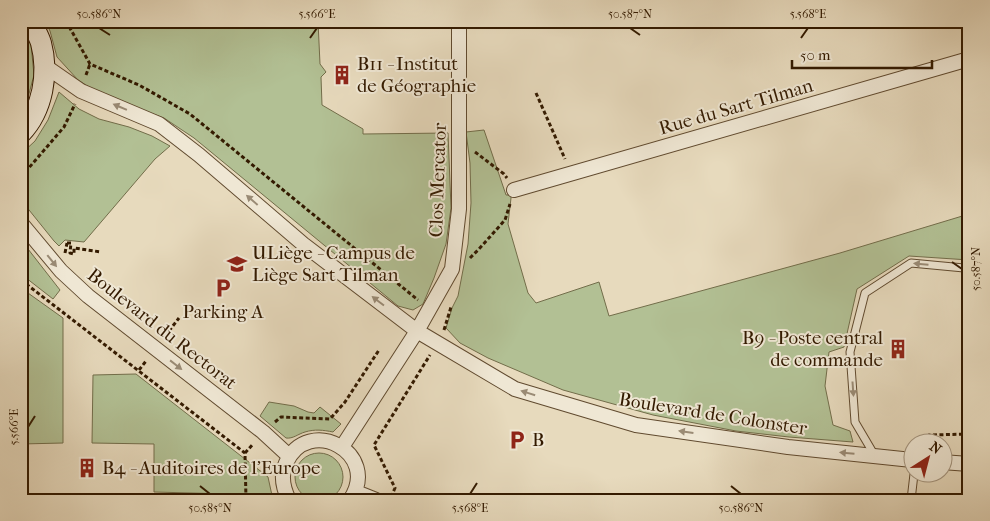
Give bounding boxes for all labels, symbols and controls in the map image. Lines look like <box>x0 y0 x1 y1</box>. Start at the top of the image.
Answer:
text: 50.586°N <box>77 7 121 21</box>
text: 5.566°E <box>299 7 335 21</box>
text: 50.587°N <box>608 7 652 21</box>
text: 5.568°E <box>790 7 826 21</box>
scale bar <box>792 38 932 70</box>
text: 50 m <box>800 46 831 64</box>
place label: B11 - Institut de Géographie <box>357 53 476 97</box>
building icon: B11 - Institut de Géographie <box>331 64 353 86</box>
street label: Rue du Sart Tilman <box>656 74 816 140</box>
one-way arrow <box>113 103 127 111</box>
street label: Clos Mercator <box>425 121 451 238</box>
one-way arrow <box>246 194 258 206</box>
place label: ULiège - Campus de Liège Sart Tilman <box>252 242 415 286</box>
text: 50.587°N <box>969 247 983 291</box>
school or university icon: ULiège - Campus de Liège Sart Tilman <box>226 253 248 275</box>
one-way arrow <box>47 254 58 267</box>
one-way arrow <box>912 260 928 268</box>
street label: Boulevard du Rectorat <box>83 264 241 394</box>
parking icon: Parking A <box>212 277 234 299</box>
one-way arrow <box>371 296 385 306</box>
place label: Parking A <box>183 301 264 323</box>
place label: B9 - Poste central de commande <box>742 327 883 371</box>
building icon: B9 - Poste central de commande <box>887 338 909 360</box>
one-way arrow <box>169 360 182 371</box>
one-way arrow <box>849 381 857 397</box>
one-way arrow <box>521 388 536 396</box>
street label: Boulevard de Colonster <box>617 388 810 440</box>
text: 5.566°E <box>7 409 21 445</box>
one-way arrow <box>677 428 693 436</box>
parking icon: B <box>506 429 528 451</box>
place label: B <box>532 429 544 451</box>
north arrow <box>902 434 952 484</box>
text: N <box>926 438 945 458</box>
one-way arrow <box>838 449 854 457</box>
building icon: B4 - Auditoires de l'Europe <box>76 457 98 479</box>
place label: B4 - Auditoires de l'Europe <box>102 457 320 479</box>
text: 50.585°N <box>188 501 232 515</box>
text: 5.568°E <box>452 501 488 515</box>
text: 50.586°N <box>719 501 763 515</box>

